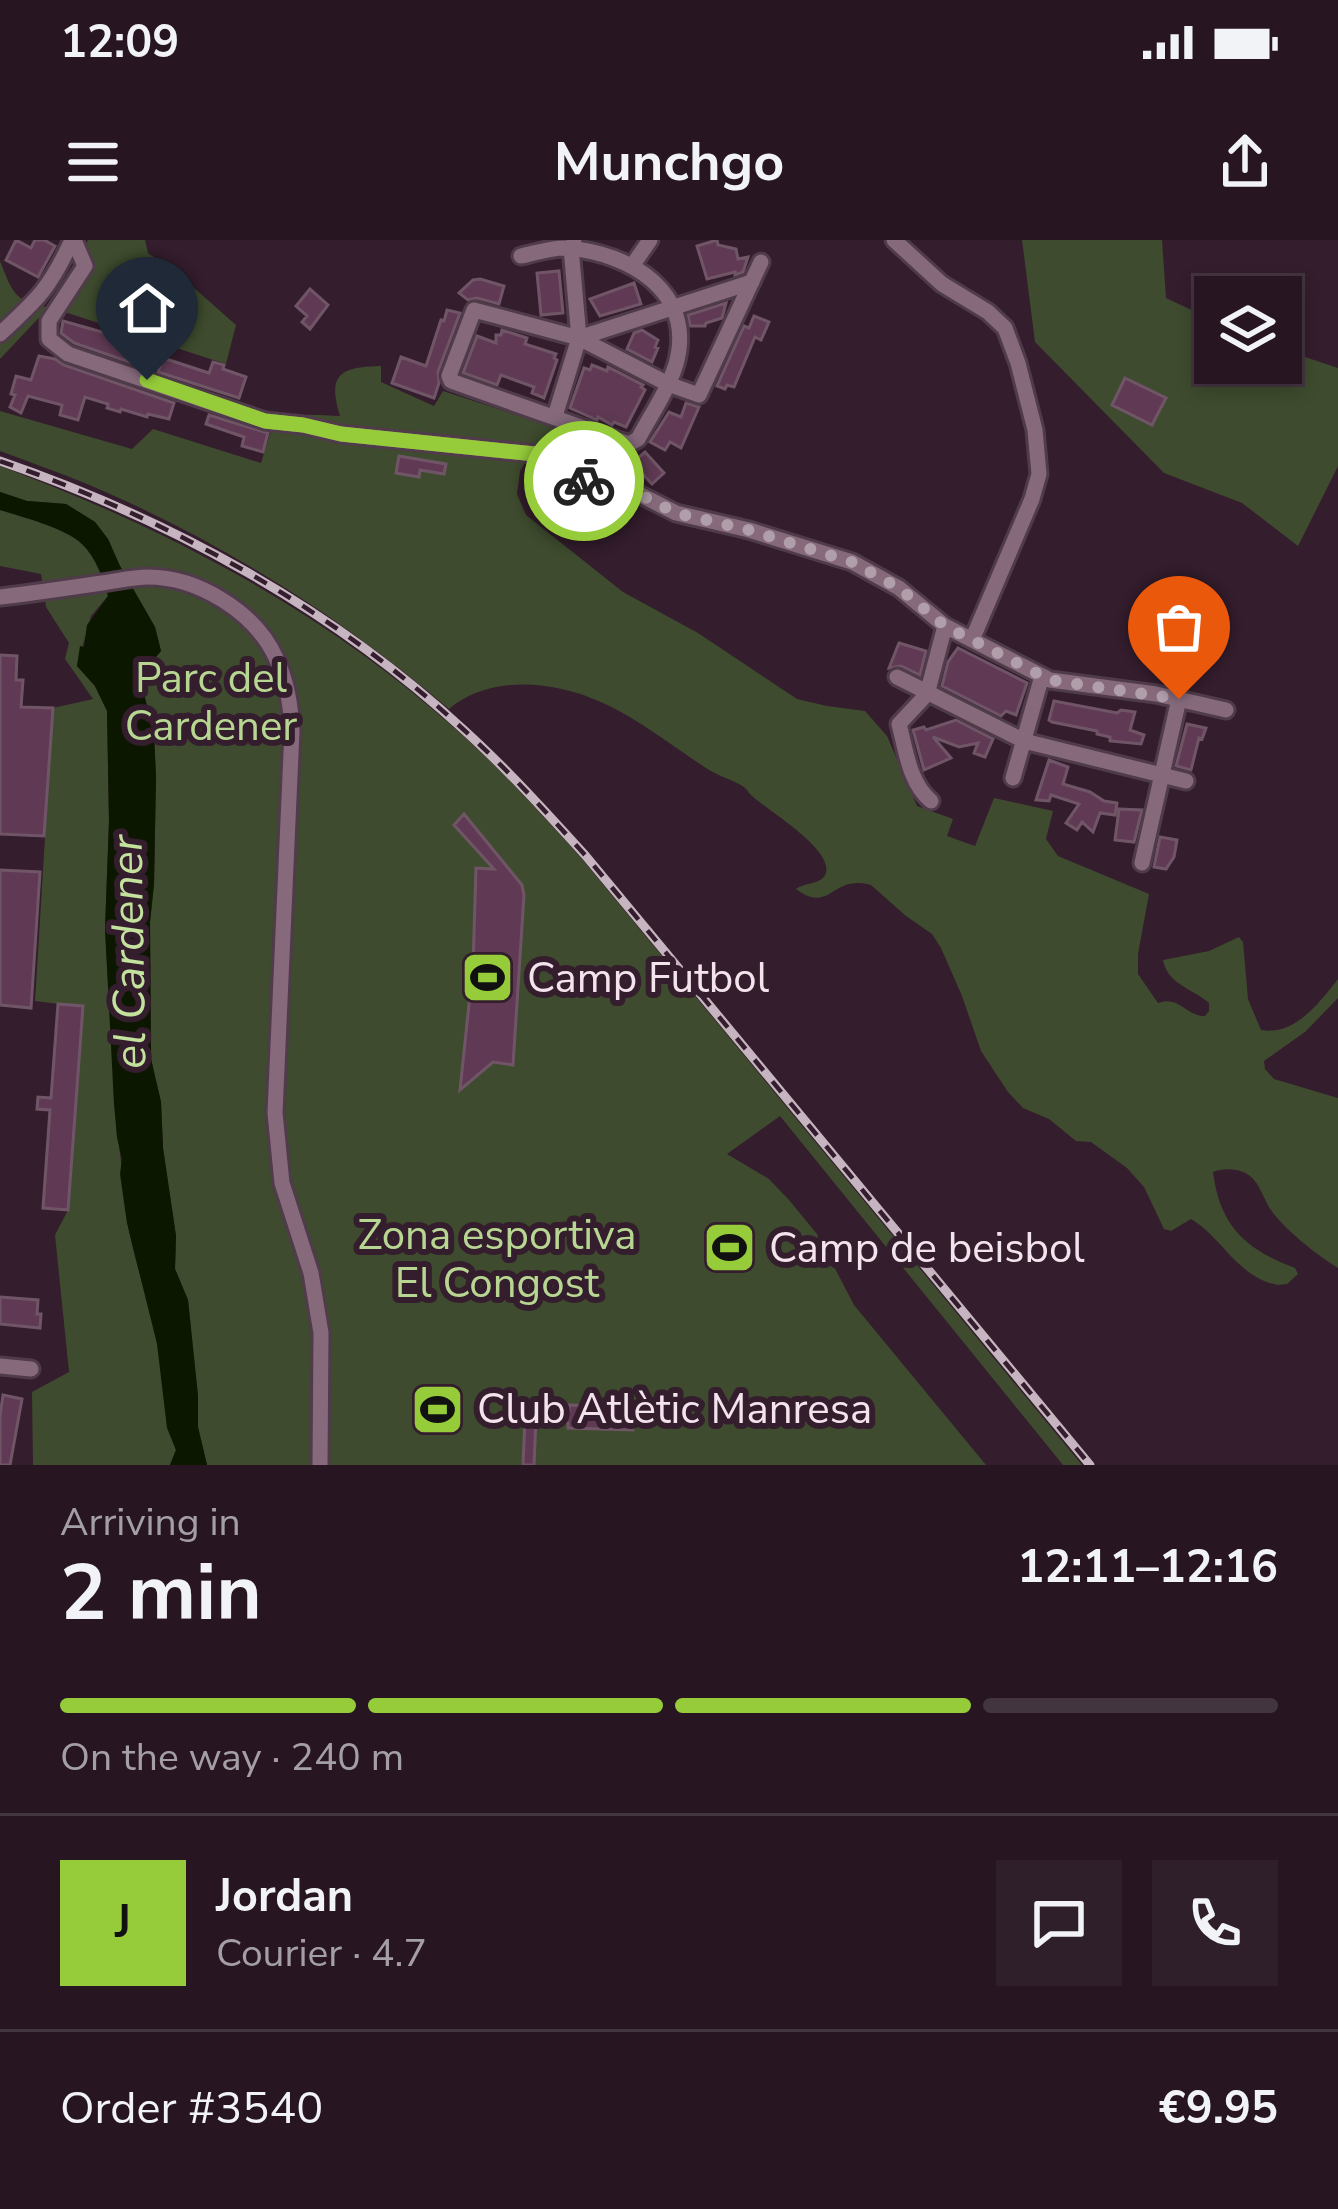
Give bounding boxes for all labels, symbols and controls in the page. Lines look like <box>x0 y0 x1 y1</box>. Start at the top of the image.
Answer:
text: 12:09 <box>60 12 179 73</box>
text: Munchgo <box>554 125 784 199</box>
icon: menu <box>60 129 126 195</box>
icon: share <box>1212 129 1278 195</box>
pin <box>96 257 198 380</box>
icon: home <box>114 275 180 341</box>
map controls <box>1194 276 1302 384</box>
button: layers <box>1194 276 1302 384</box>
courier <box>524 421 644 541</box>
icon: bike <box>551 448 617 514</box>
pin <box>1128 576 1230 699</box>
icon: bag <box>1146 594 1212 660</box>
park label: Parc del Cardener <box>125 650 297 755</box>
water label: el Cardener <box>96 833 162 1069</box>
sports icon: Camp Futbol <box>460 950 516 1006</box>
place label: Camp Futbol <box>527 950 770 1007</box>
park label: Zona esportiva El Congost <box>358 1207 636 1312</box>
sports icon: Camp de beisbol <box>702 1220 758 1276</box>
place label: Camp de beisbol <box>769 1220 1085 1277</box>
sports icon: Club Atlètic Manresa <box>410 1381 466 1437</box>
place label: Club Atlètic Manresa <box>477 1381 872 1438</box>
text: Arriving in <box>60 1496 241 1549</box>
text: 12:11–12:16 <box>1017 1537 1278 1598</box>
text: 2 min <box>60 1540 262 1647</box>
text: On the way · 240 m <box>60 1731 404 1784</box>
button: chat <box>996 1860 1122 1986</box>
button: phone <box>1152 1860 1278 1986</box>
text: Jordan <box>216 1866 353 1927</box>
text: J <box>115 1892 131 1953</box>
text: Courier · 4.7 <box>216 1927 427 1980</box>
text: Order #3540 <box>60 2078 323 2139</box>
text: €9.95 <box>1159 2078 1278 2139</box>

